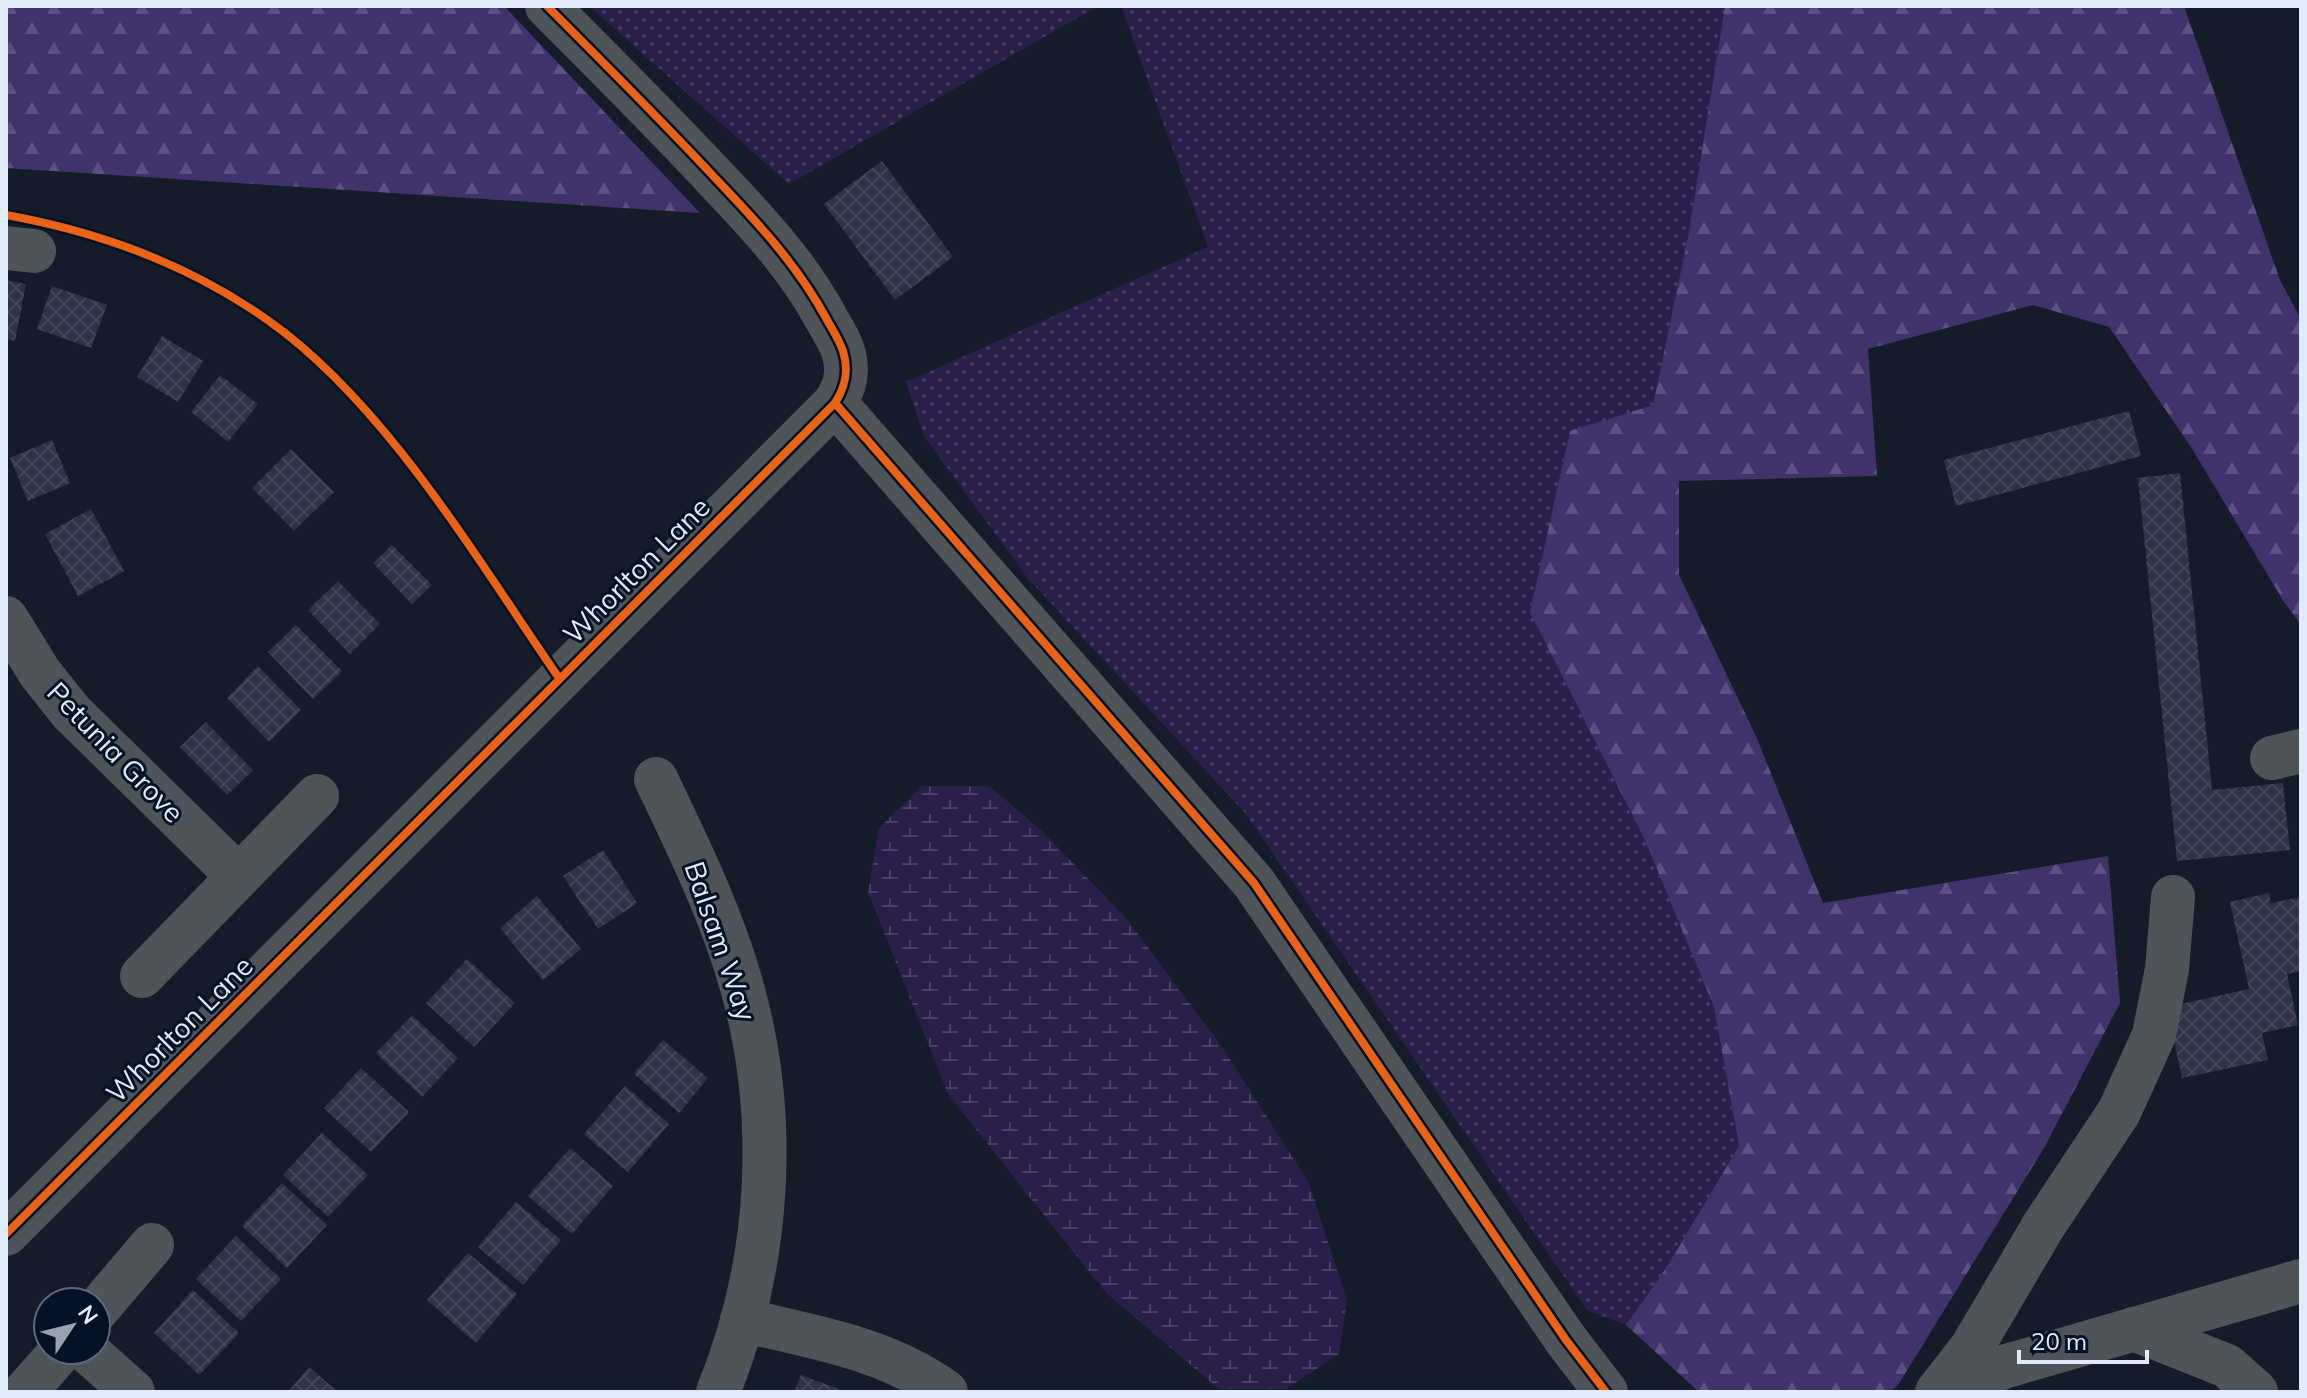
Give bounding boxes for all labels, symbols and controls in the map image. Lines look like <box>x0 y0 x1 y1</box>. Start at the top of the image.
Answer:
street label: Whorlton Lane <box>555 489 717 651</box>
street label: Petunia Grove <box>40 674 192 830</box>
street label: Balsam Way <box>677 857 765 1025</box>
street label: Whorlton Lane <box>98 948 260 1110</box>
north arrow <box>32 1286 112 1366</box>
text: N <box>72 1300 105 1329</box>
scale bar <box>2019 1314 2147 1364</box>
text: 20 m <box>2031 1326 2087 1356</box>

